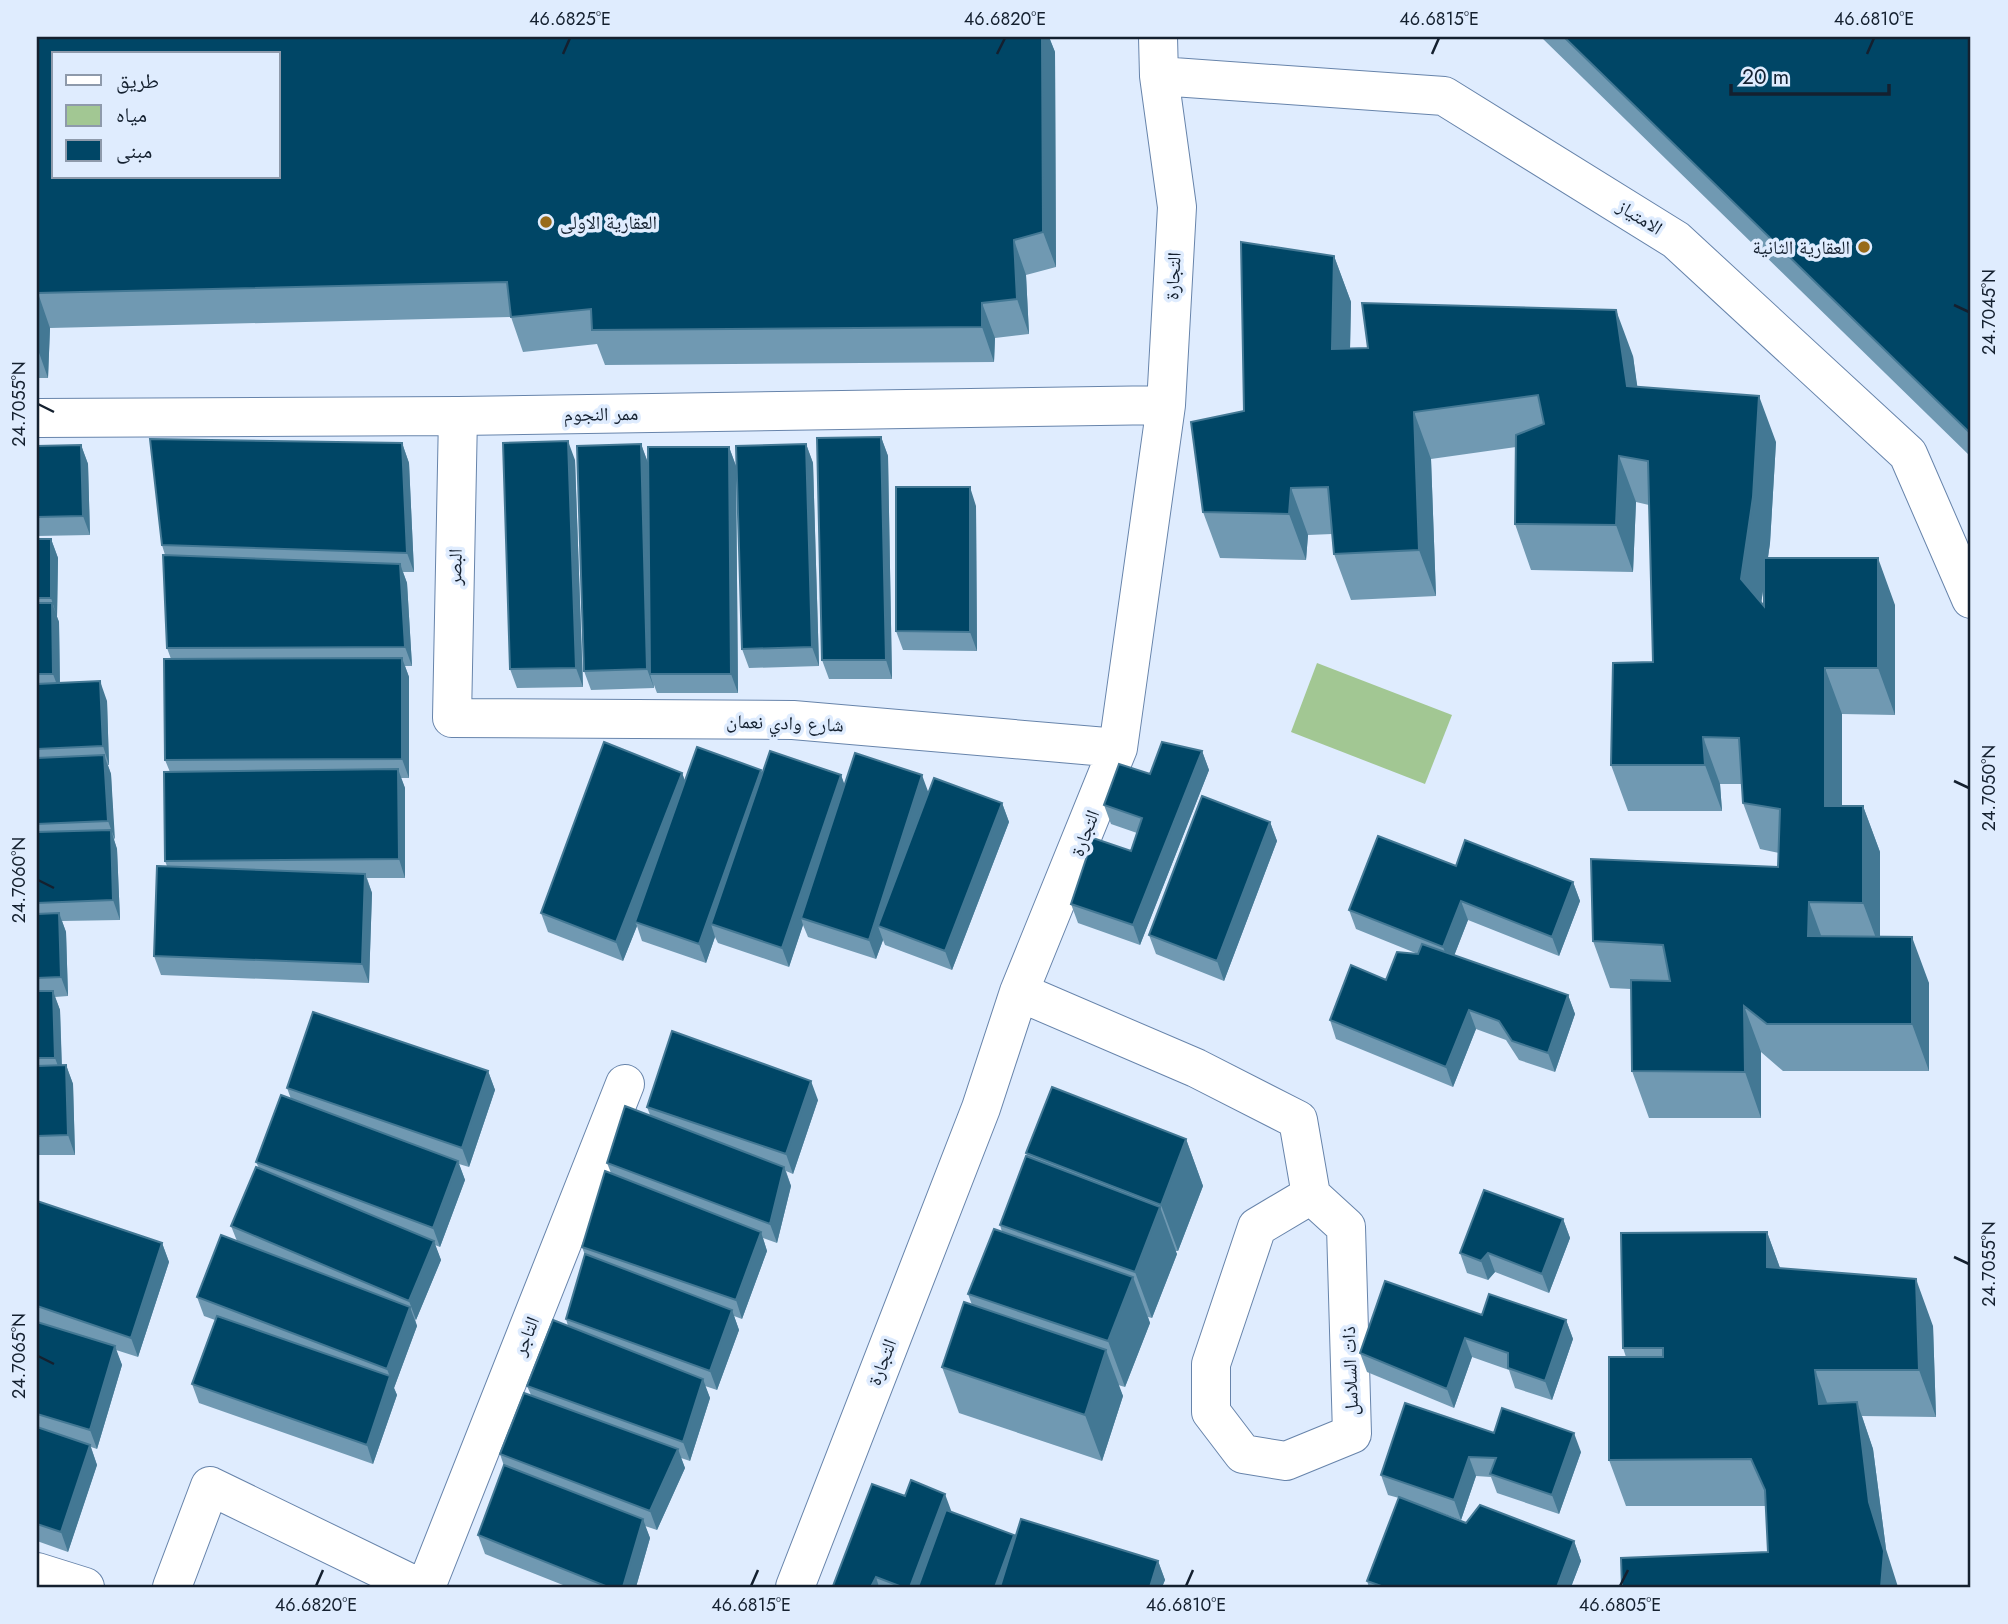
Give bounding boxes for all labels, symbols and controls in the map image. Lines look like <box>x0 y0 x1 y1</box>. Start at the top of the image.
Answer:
text: 46.6825°E <box>529 6 611 32</box>
text: 46.6820°E <box>964 6 1046 32</box>
text: 46.6815°E <box>1399 6 1479 32</box>
text: 46.6810°E <box>1834 6 1914 32</box>
legend <box>52 52 280 178</box>
scale bar <box>1731 52 1889 96</box>
text: 20 m <box>1742 62 1789 92</box>
text: طريق <box>116 66 159 96</box>
text: مياه <box>116 100 147 130</box>
text: مبنى <box>116 136 152 166</box>
street label: الامتياز <box>1611 192 1668 241</box>
place label: العقارية الاولى <box>560 209 657 236</box>
marker: العقارية الاولى <box>538 214 554 230</box>
place label: العقارية الثانية <box>1752 234 1850 261</box>
marker: العقارية الثانية <box>1856 239 1872 255</box>
street label: التجارة <box>1158 251 1188 301</box>
text: 24.7045°N <box>1976 269 2002 355</box>
text: 24.7055°N <box>6 361 32 447</box>
street label: ممر النجوم <box>563 400 639 428</box>
street label: البصر <box>441 548 469 587</box>
street label: شارع وادي نعمان <box>726 707 844 740</box>
text: 24.7050°N <box>1976 745 2002 831</box>
street label: التجارة <box>1064 806 1106 860</box>
text: 24.7060°N <box>6 837 32 923</box>
text: 24.7055°N <box>1976 1221 2002 1307</box>
street label: التاجر <box>506 1312 546 1361</box>
text: 24.7065°N <box>6 1313 32 1399</box>
street label: ذات السلاسل <box>1335 1326 1365 1416</box>
street label: التجارة <box>861 1335 903 1389</box>
text: 46.6820°E <box>275 1592 357 1618</box>
text: 46.6815°E <box>711 1592 791 1618</box>
text: 46.6810°E <box>1146 1592 1226 1618</box>
text: 46.6805°E <box>1579 1592 1661 1618</box>

